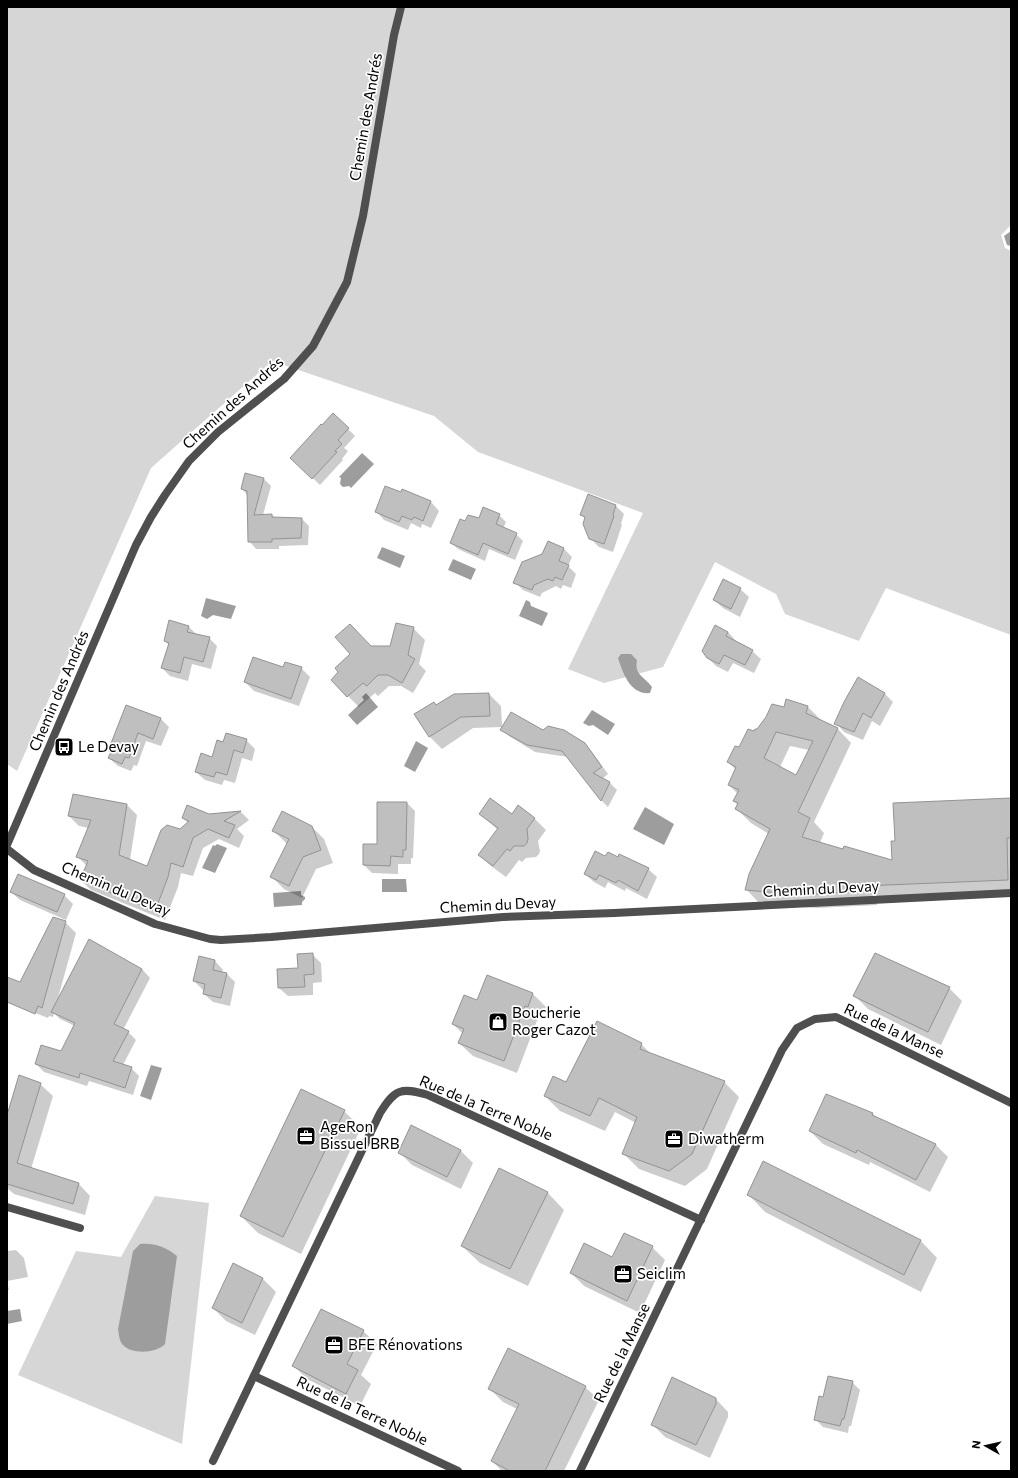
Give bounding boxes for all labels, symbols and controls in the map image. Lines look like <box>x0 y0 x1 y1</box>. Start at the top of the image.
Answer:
street label: Chemin des Andrés <box>345 51 385 182</box>
street label: Chemin des Andrés <box>178 352 287 452</box>
street label: Chemin des Andrés <box>24 627 92 754</box>
bus stop icon: Le Devay <box>53 736 75 758</box>
place label: Le Devay <box>78 737 139 755</box>
street label: Chemin du Devay <box>59 857 174 919</box>
street label: Chemin du Devay <box>762 876 880 900</box>
street label: Chemin du Devay <box>439 892 557 916</box>
street label: Rue de la Manse <box>841 999 947 1061</box>
place label: Boucherie Roger Cazot <box>512 1003 596 1038</box>
shop icon: Boucherie Roger Cazot <box>487 1011 509 1033</box>
street label: Rue de la Terre Noble <box>417 1071 556 1143</box>
place label: AgeRon Bissuel BRB <box>320 1117 400 1152</box>
office icon: AgeRon Bissuel BRB <box>295 1125 317 1147</box>
office icon: Diwatherm <box>663 1128 685 1150</box>
place label: Diwatherm <box>688 1129 764 1147</box>
office icon: Seiclim <box>612 1263 634 1285</box>
place label: Seiclim <box>637 1264 686 1282</box>
street label: Rue de la Manse <box>589 1300 653 1405</box>
office icon: BFE Rénovations <box>323 1334 345 1356</box>
place label: BFE Rénovations <box>348 1335 463 1353</box>
street label: Rue de la Terre Noble <box>294 1372 431 1448</box>
north arrow <box>966 1426 1006 1466</box>
text: N <box>969 1440 983 1450</box>

